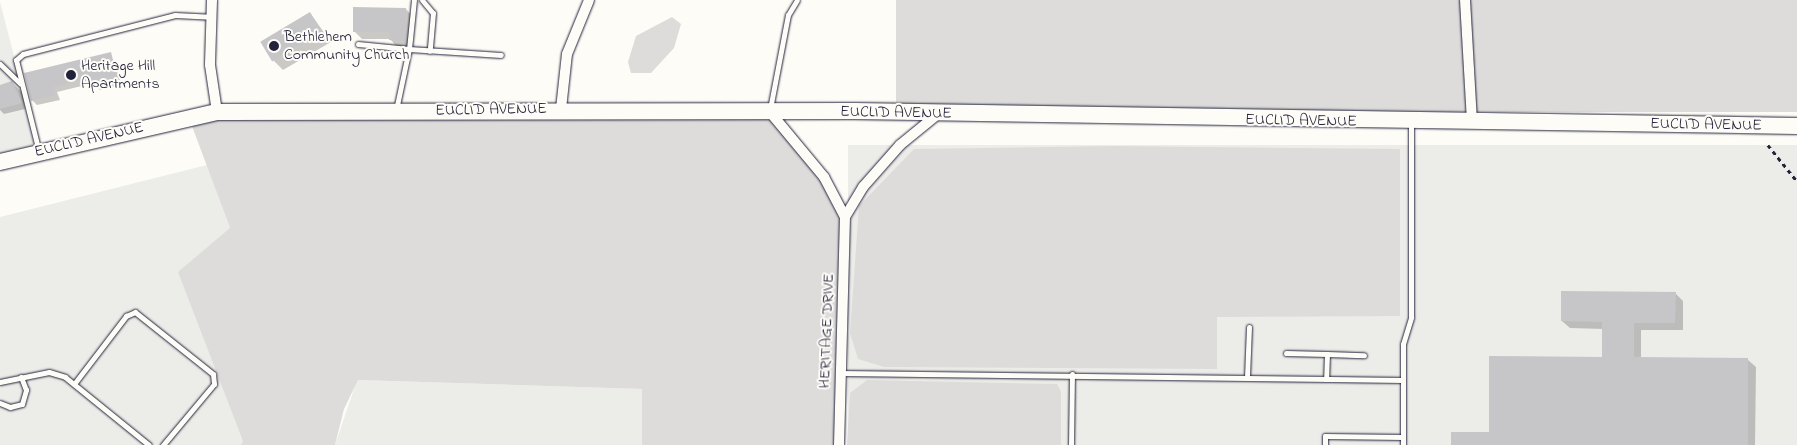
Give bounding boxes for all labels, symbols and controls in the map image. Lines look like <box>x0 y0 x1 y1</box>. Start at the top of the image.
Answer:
place label: Bethlehem Community Church <box>284 27 409 65</box>
marker: Bethlehem Community Church <box>268 40 280 52</box>
place label: Heritage Hill Apartments <box>81 56 160 94</box>
marker: Heritage Hill Apartments <box>65 69 77 81</box>
street label: EUCLID AVENUE <box>435 99 547 121</box>
street label: EUCLID AVENUE <box>840 102 952 124</box>
street label: EUCLID AVENUE <box>1245 110 1357 132</box>
street label: EUCLID AVENUE <box>1650 114 1762 136</box>
street label: EUCLID AVENUE <box>32 118 146 162</box>
street label: HERITAGE DRIVE <box>815 273 839 389</box>

